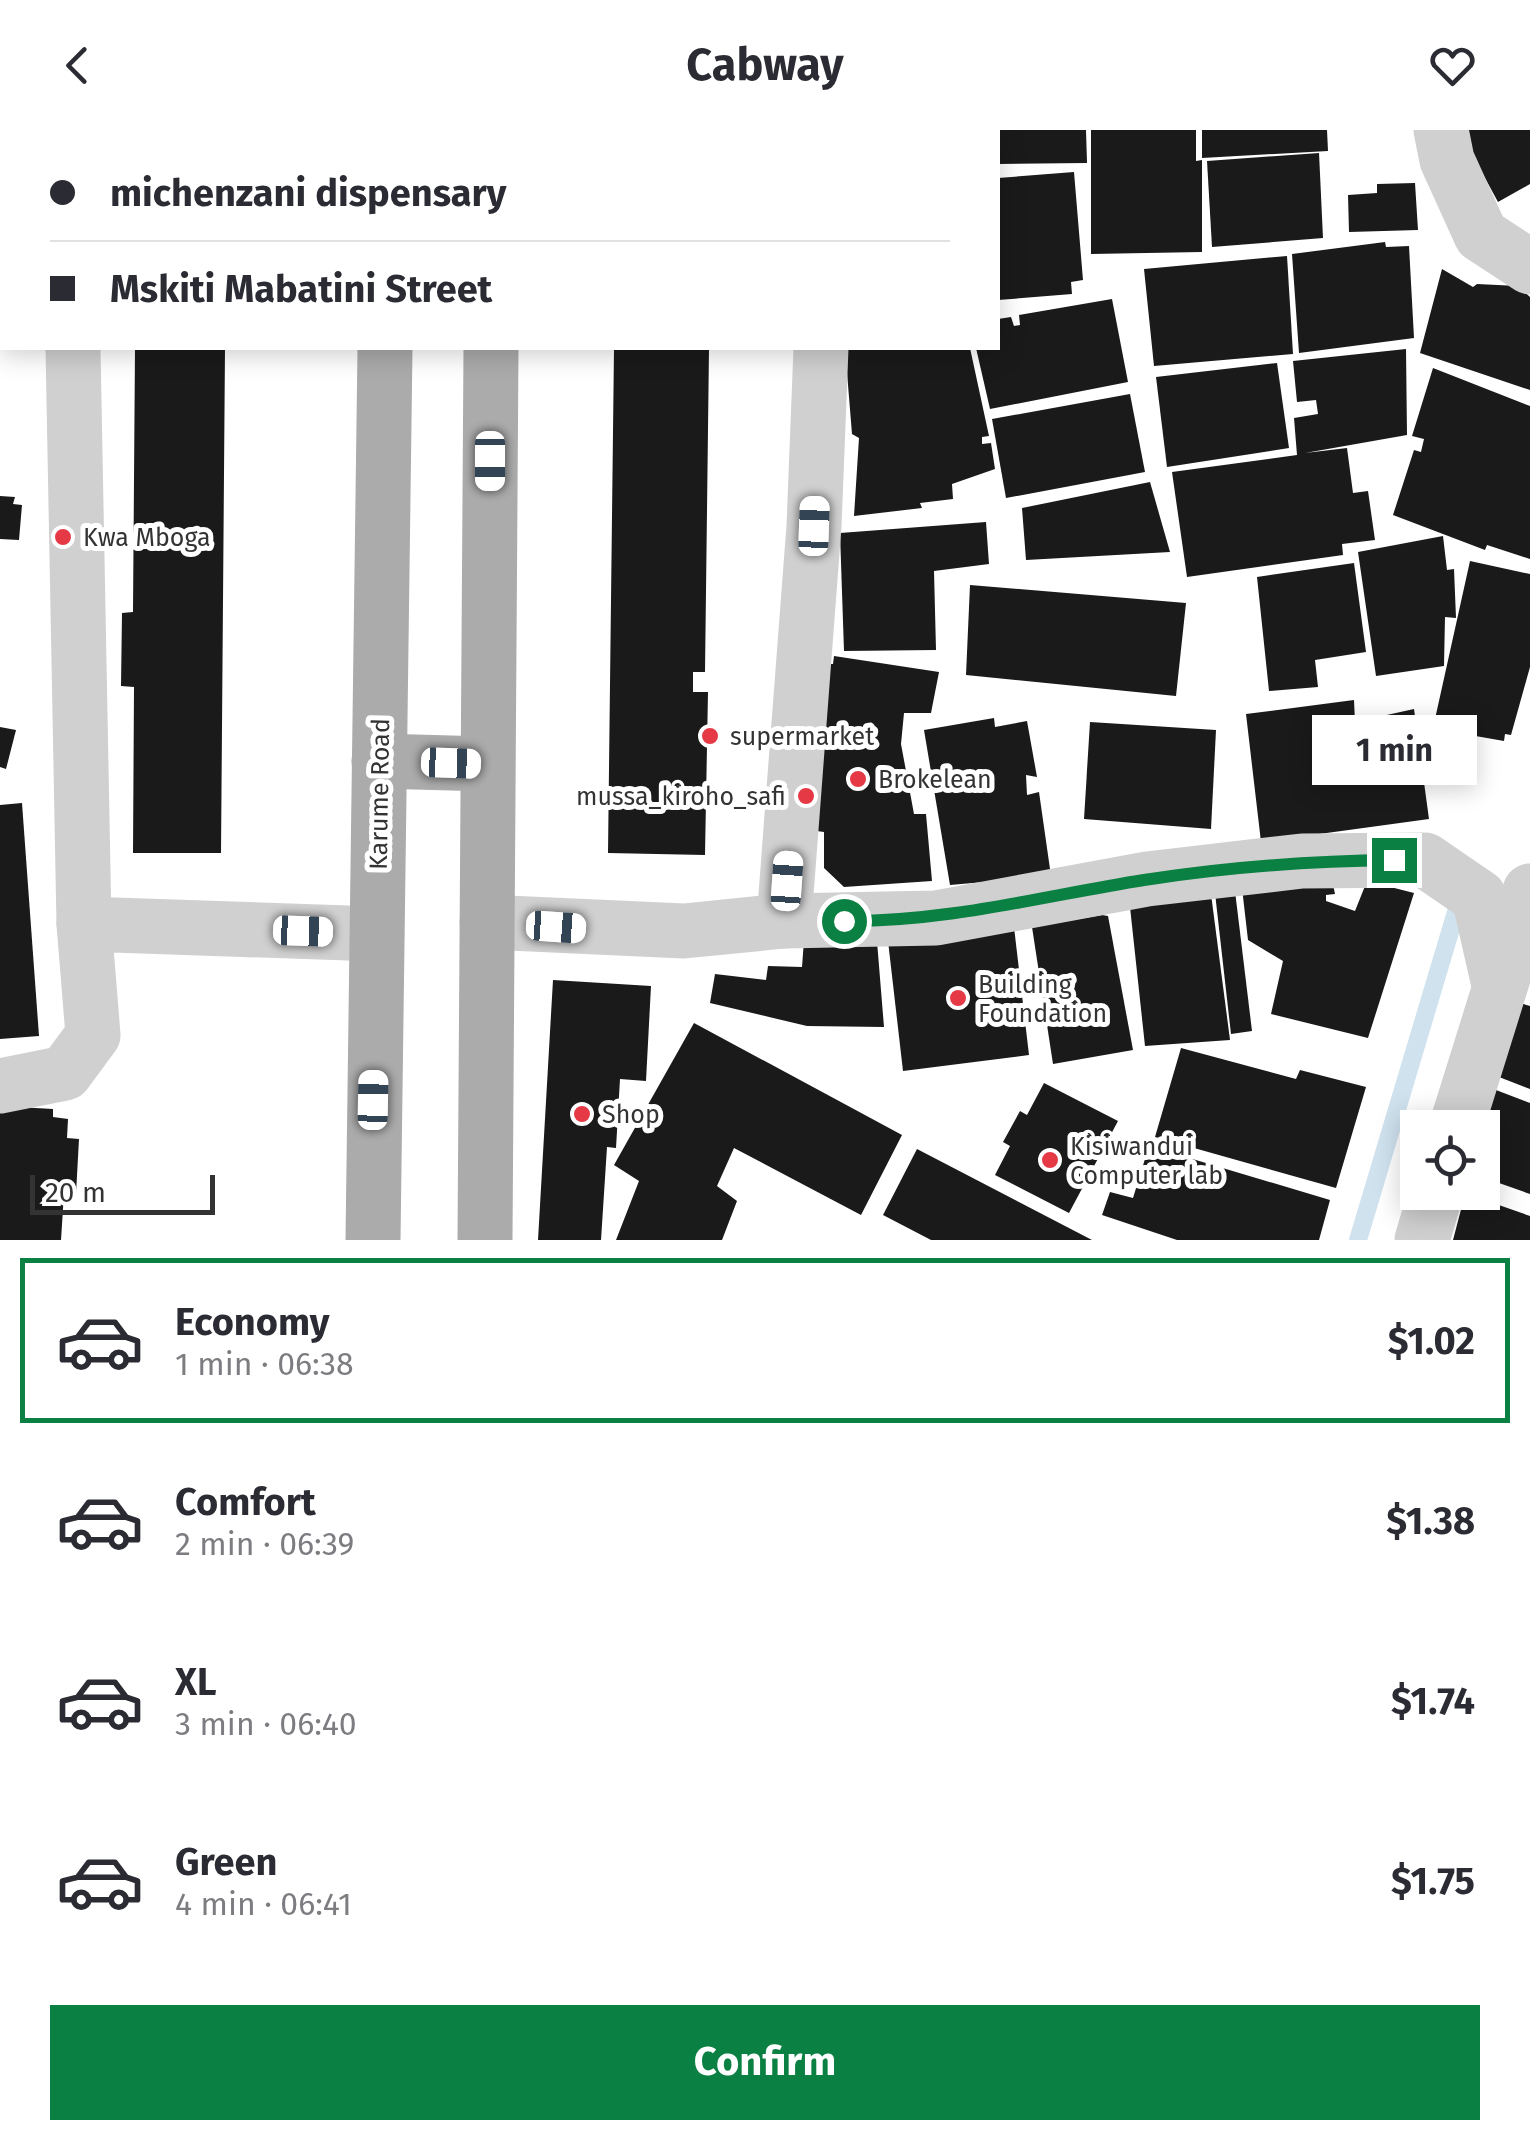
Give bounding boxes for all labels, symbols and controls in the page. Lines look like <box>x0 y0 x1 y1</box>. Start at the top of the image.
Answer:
icon: back <box>50 38 105 93</box>
text: Cabway <box>686 38 844 92</box>
icon: heart <box>1425 38 1480 93</box>
text: michenzani dispensary <box>110 170 506 216</box>
text: Mskiti Mabatini Street <box>110 266 492 312</box>
car <box>475 431 505 491</box>
car <box>798 495 830 557</box>
place label: Kwa Mboga <box>83 523 211 553</box>
marker: Kwa Mboga <box>52 526 74 548</box>
callout: 1 min <box>1312 715 1476 785</box>
street label: Karume Road <box>364 718 396 870</box>
place label: supermarket <box>730 722 875 752</box>
marker: supermarket <box>699 725 721 747</box>
text: 1 min <box>1356 731 1433 769</box>
car <box>420 747 482 779</box>
place label: Brokelean <box>878 765 992 795</box>
marker: Brokelean <box>847 768 869 790</box>
place label: mussa_kiroho_safi <box>576 782 786 812</box>
marker: mussa_kiroho_safi <box>795 785 817 807</box>
route end <box>1372 838 1417 883</box>
car <box>770 850 804 912</box>
route start <box>822 899 867 944</box>
car <box>525 910 587 944</box>
car <box>272 915 334 947</box>
place label: Building Foundation <box>978 970 1107 1029</box>
marker: Building Foundation <box>947 987 969 1009</box>
car <box>357 1070 389 1130</box>
place label: Shop <box>602 1100 660 1130</box>
marker: Shop <box>571 1103 593 1125</box>
map controls <box>1400 1110 1500 1210</box>
button: locate <box>1400 1110 1500 1210</box>
place label: Kisiwandui Computer lab <box>1070 1132 1223 1191</box>
marker: Kisiwandui Computer lab <box>1039 1149 1061 1171</box>
scale bar <box>30 1170 215 1214</box>
text: 20 m <box>45 1176 106 1209</box>
icon: car <box>55 1296 145 1386</box>
text: Economy <box>175 1299 330 1345</box>
text: $1.02 <box>1388 1318 1475 1364</box>
text: 1 min · 06:38 <box>175 1345 354 1383</box>
icon: car <box>55 1476 145 1566</box>
text: Comfort <box>175 1479 316 1525</box>
text: $1.38 <box>1386 1498 1475 1544</box>
text: 2 min · 06:39 <box>175 1525 354 1563</box>
icon: car <box>55 1656 145 1746</box>
text: XL <box>175 1659 217 1705</box>
text: $1.74 <box>1391 1678 1475 1724</box>
text: 3 min · 06:40 <box>175 1705 357 1743</box>
icon: car <box>55 1836 145 1926</box>
text: Green <box>175 1839 278 1885</box>
text: $1.75 <box>1391 1858 1475 1904</box>
text: 4 min · 06:41 <box>175 1885 352 1923</box>
button: Confirm <box>50 2005 1480 2120</box>

